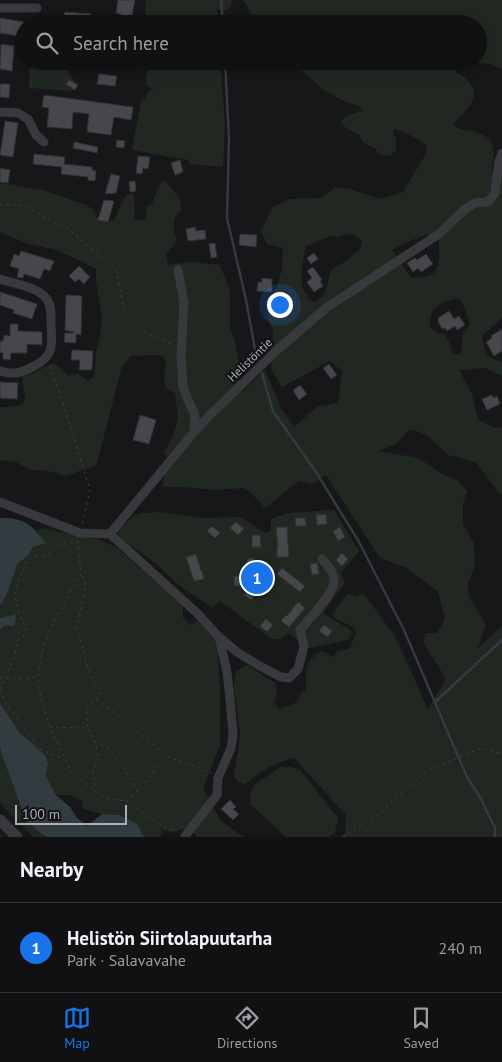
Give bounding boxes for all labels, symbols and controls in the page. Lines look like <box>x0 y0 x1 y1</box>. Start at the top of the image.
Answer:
search box <box>15 15 487 70</box>
icon: search <box>33 29 61 57</box>
text: Search here <box>73 31 169 55</box>
your location <box>267 292 293 318</box>
street label: Helistöntie <box>224 335 275 385</box>
pin: 1 <box>241 559 273 597</box>
scale bar <box>15 802 128 825</box>
text: 100 m <box>22 805 60 823</box>
text: Nearby <box>20 856 83 883</box>
text: Helistön Siirtolapuutarha <box>67 926 272 950</box>
text: 1 <box>31 938 41 958</box>
text: 240 m <box>439 938 482 958</box>
text: Park · Salavavahe <box>67 950 186 970</box>
tab: Map <box>63 1004 91 1052</box>
tab: Directions <box>217 1004 277 1052</box>
tab: Saved <box>403 1004 439 1052</box>

